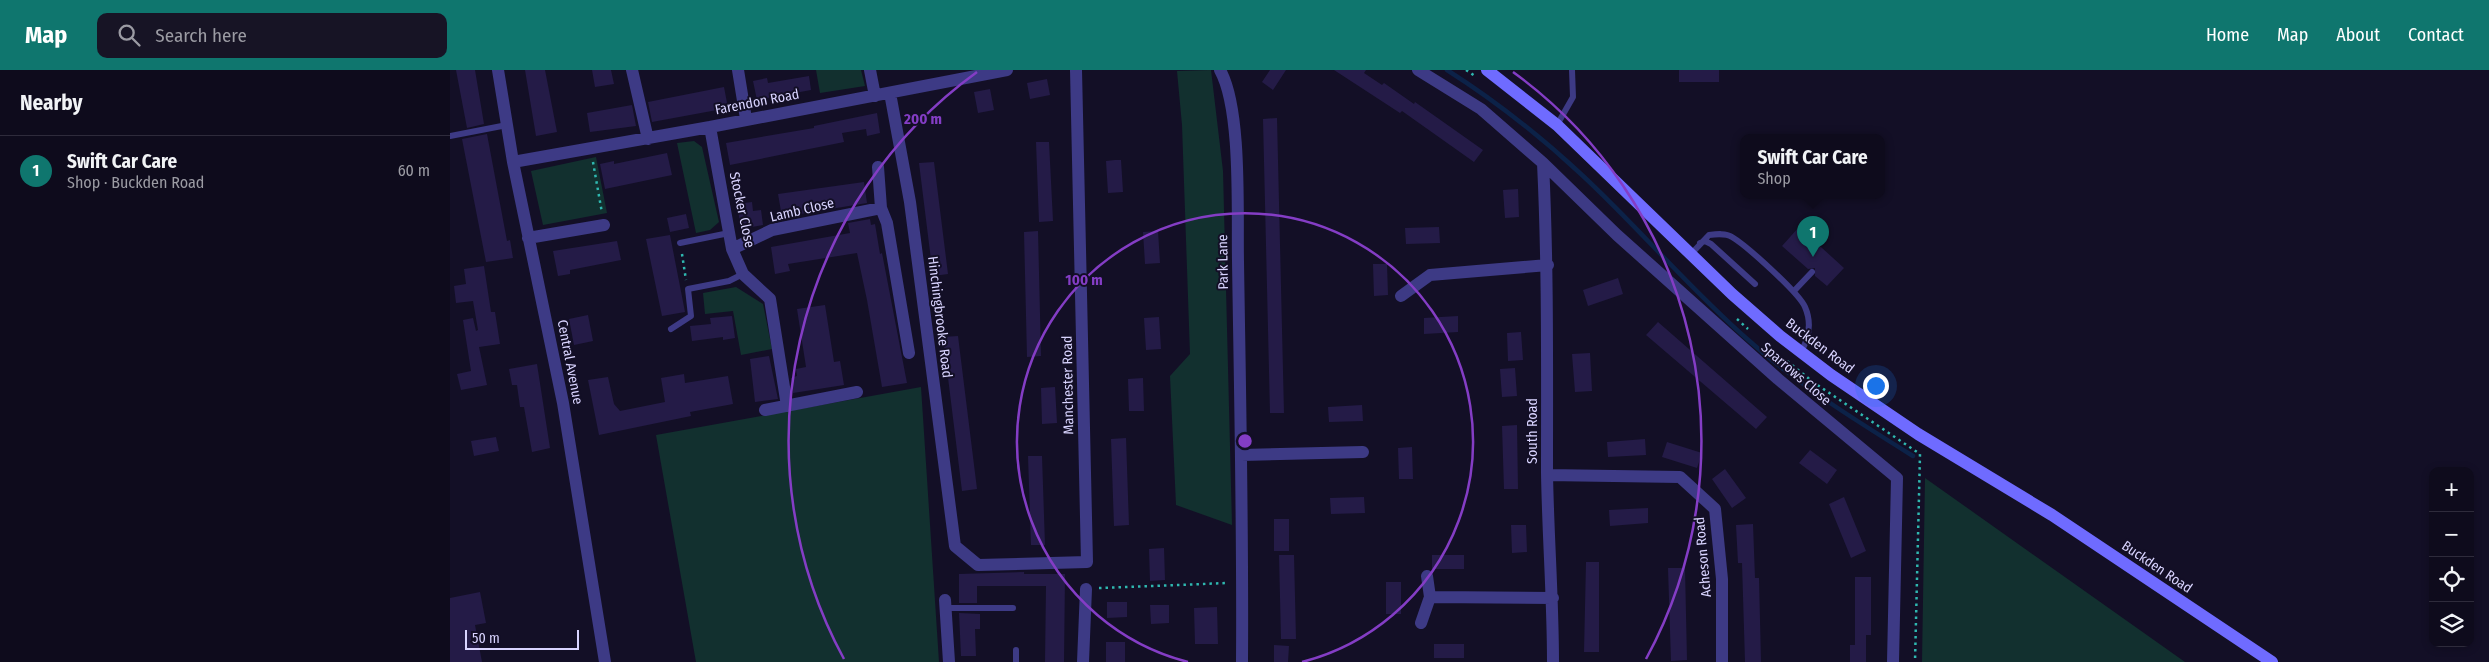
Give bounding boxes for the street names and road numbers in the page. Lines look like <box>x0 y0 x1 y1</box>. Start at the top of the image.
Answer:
street label: Farendon Road <box>713 85 801 119</box>
street label: Stocker Close <box>726 171 758 250</box>
street label: Lamb Close <box>768 194 836 226</box>
street label: Park Lane <box>1214 234 1232 290</box>
street label: Hinchingbrooke Road <box>924 255 956 379</box>
street label: Buckden Road <box>1782 315 1858 377</box>
street label: Central Avenue <box>553 318 587 406</box>
street label: Manchester Road <box>1059 335 1077 435</box>
street label: Sparrows Close <box>1758 339 1835 409</box>
street label: South Road <box>1524 398 1541 464</box>
street label: Acheson Road <box>1691 516 1715 598</box>
street label: Buckden Road <box>2118 537 2196 597</box>

